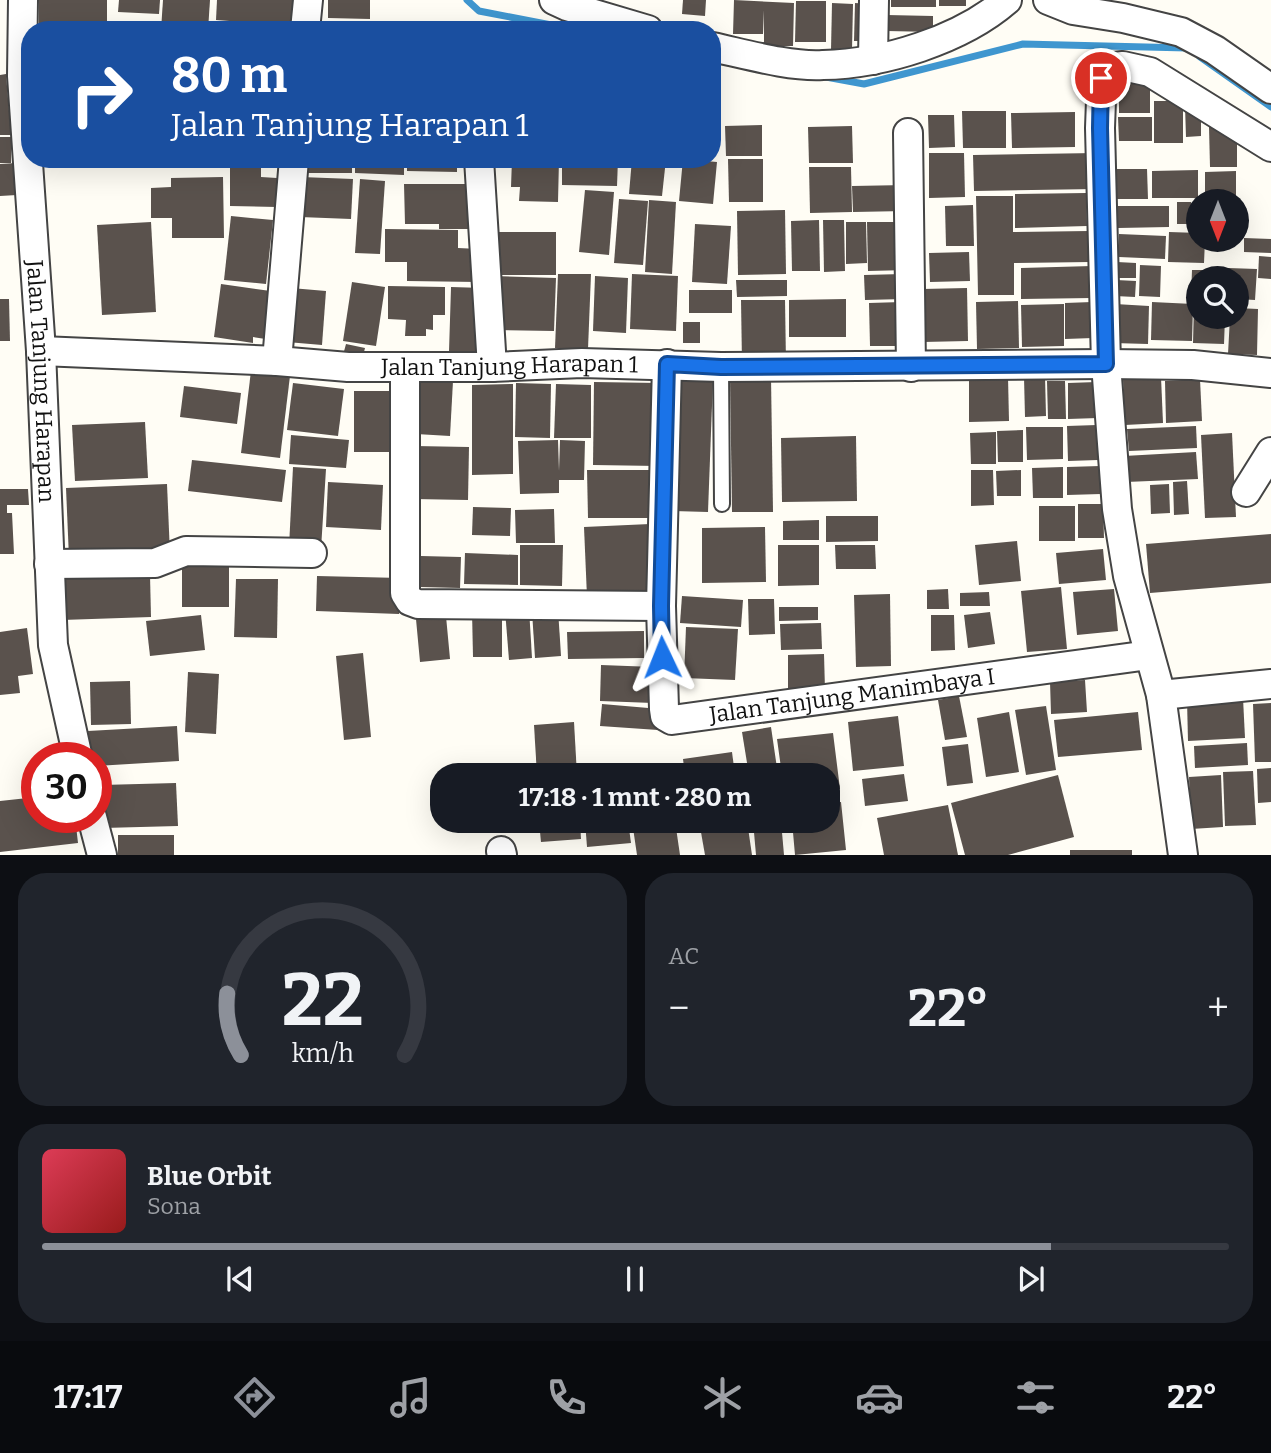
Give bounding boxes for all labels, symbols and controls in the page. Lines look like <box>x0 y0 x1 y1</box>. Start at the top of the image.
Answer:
text: 80 m <box>171 46 287 105</box>
pin <box>1071 48 1131 108</box>
icon: right <box>56 49 147 140</box>
icon: arrive <box>1082 59 1120 97</box>
text: Jalan Tanjung Harapan 1 <box>171 106 528 144</box>
north arrow <box>1186 189 1250 252</box>
map controls <box>1186 189 1249 329</box>
street label: Jalan Tanjung Harapan <box>21 258 61 504</box>
button: search <box>1186 266 1249 329</box>
street label: Jalan Tanjung Harapan 1 <box>380 349 639 381</box>
position arrow <box>625 620 699 694</box>
street label: Jalan Tanjung Manimbaya I <box>707 662 997 729</box>
speed limit sign: 30 <box>21 742 112 833</box>
text: 17:18 · 1 mnt · 280 m <box>519 782 751 813</box>
text: AC <box>669 942 699 970</box>
text: 22 <box>281 958 363 1045</box>
text: 22° <box>908 977 989 1040</box>
text: − <box>669 985 689 1031</box>
text: + <box>1207 985 1229 1031</box>
text: km/h <box>291 1039 354 1069</box>
text: Blue Orbit <box>147 1161 271 1192</box>
text: Sona <box>147 1192 201 1220</box>
icon: previous <box>221 1260 259 1298</box>
icon: pause <box>616 1260 654 1298</box>
icon: next <box>1012 1260 1050 1298</box>
icon: directions <box>230 1373 279 1422</box>
icon: music <box>386 1373 435 1422</box>
icon: phone <box>542 1373 591 1422</box>
icon: climate <box>698 1373 747 1422</box>
icon: car <box>855 1373 904 1422</box>
icon: filters <box>1011 1373 1060 1422</box>
text: 17:17 <box>54 1378 123 1416</box>
text: 22° <box>1167 1378 1217 1416</box>

